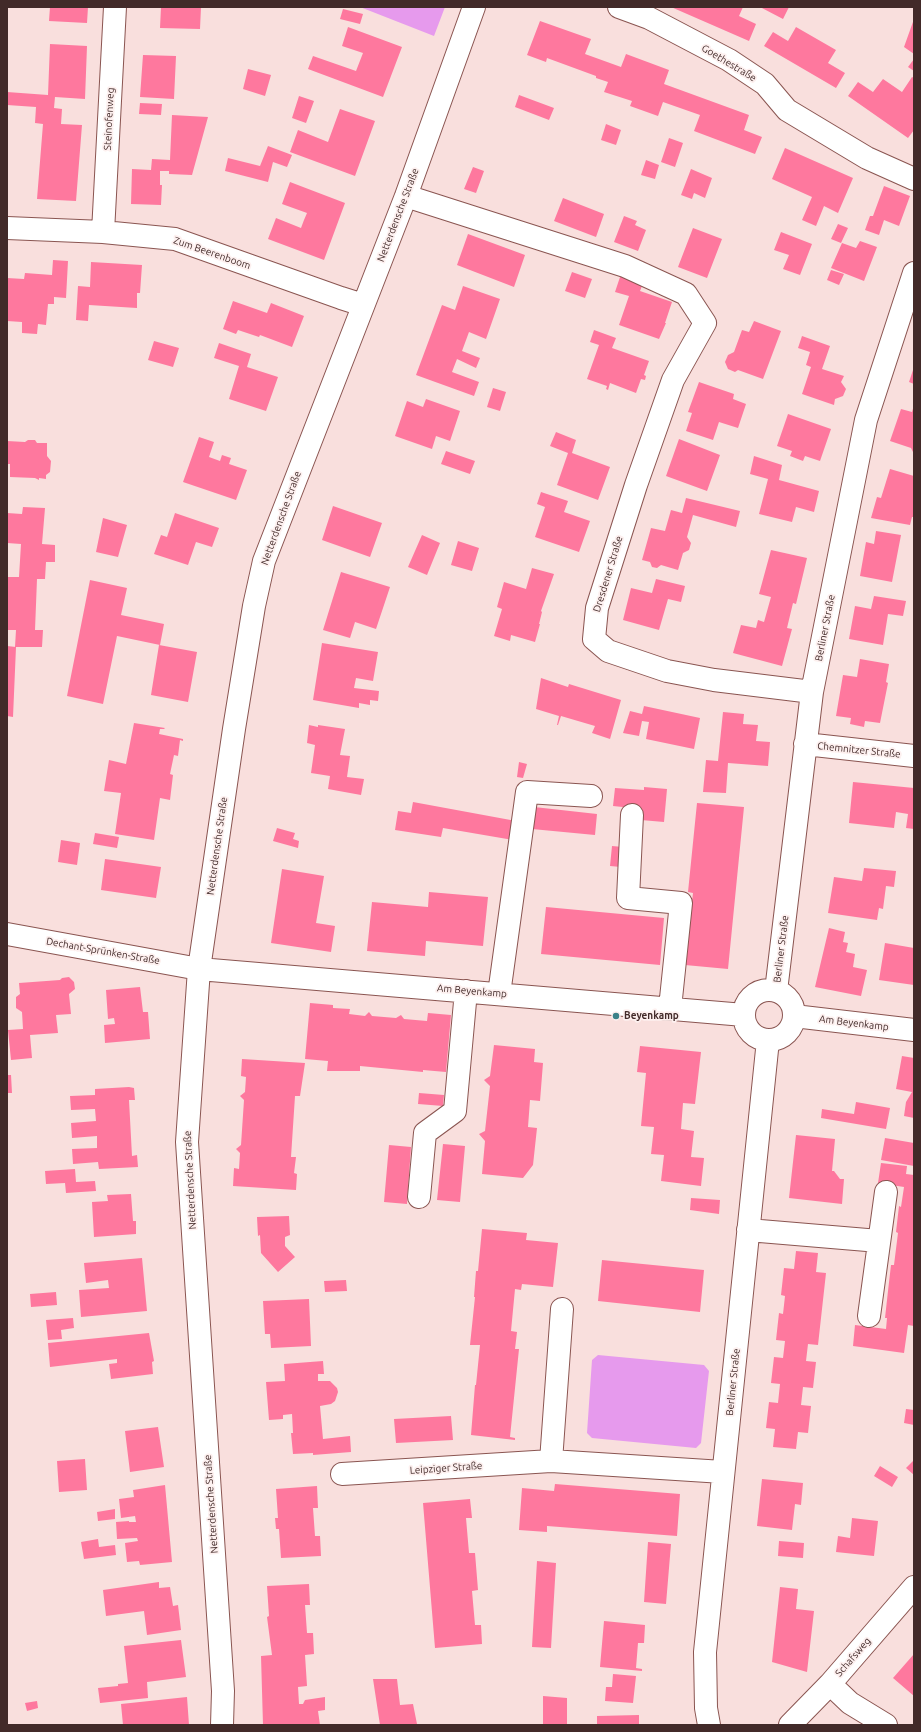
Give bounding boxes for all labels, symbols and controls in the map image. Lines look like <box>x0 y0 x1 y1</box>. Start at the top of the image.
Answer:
street label: Goethestraße <box>699 42 759 84</box>
street label: Steinofenweg <box>101 87 117 151</box>
street label: Netterdensche Straße <box>375 167 421 263</box>
street label: Zum Beerenboom <box>172 234 252 272</box>
street label: Netterdensche Straße <box>258 469 304 567</box>
street label: Dresdener Straße <box>591 534 625 614</box>
street label: Berliner Straße <box>813 594 837 662</box>
street label: Chemnitzer Straße <box>817 740 901 760</box>
street label: Netterdensche Straße <box>204 796 230 896</box>
street label: Berliner Straße <box>771 915 791 983</box>
street label: Dechant-Sprünken-Straße <box>45 935 161 967</box>
street label: Am Beyenkamp <box>437 982 507 1000</box>
place label: Beyenkamp <box>624 1010 679 1022</box>
marker: Beyenkamp <box>611 1011 621 1021</box>
street label: Am Beyenkamp <box>819 1013 889 1033</box>
street label: Netterdensche Straße <box>181 1130 199 1230</box>
street label: Berliner Straße <box>723 1348 743 1416</box>
street label: Netterdensche Straße <box>202 1454 220 1554</box>
street label: Leipziger Straße <box>409 1459 483 1477</box>
street label: Schafsweg <box>833 1635 873 1679</box>

